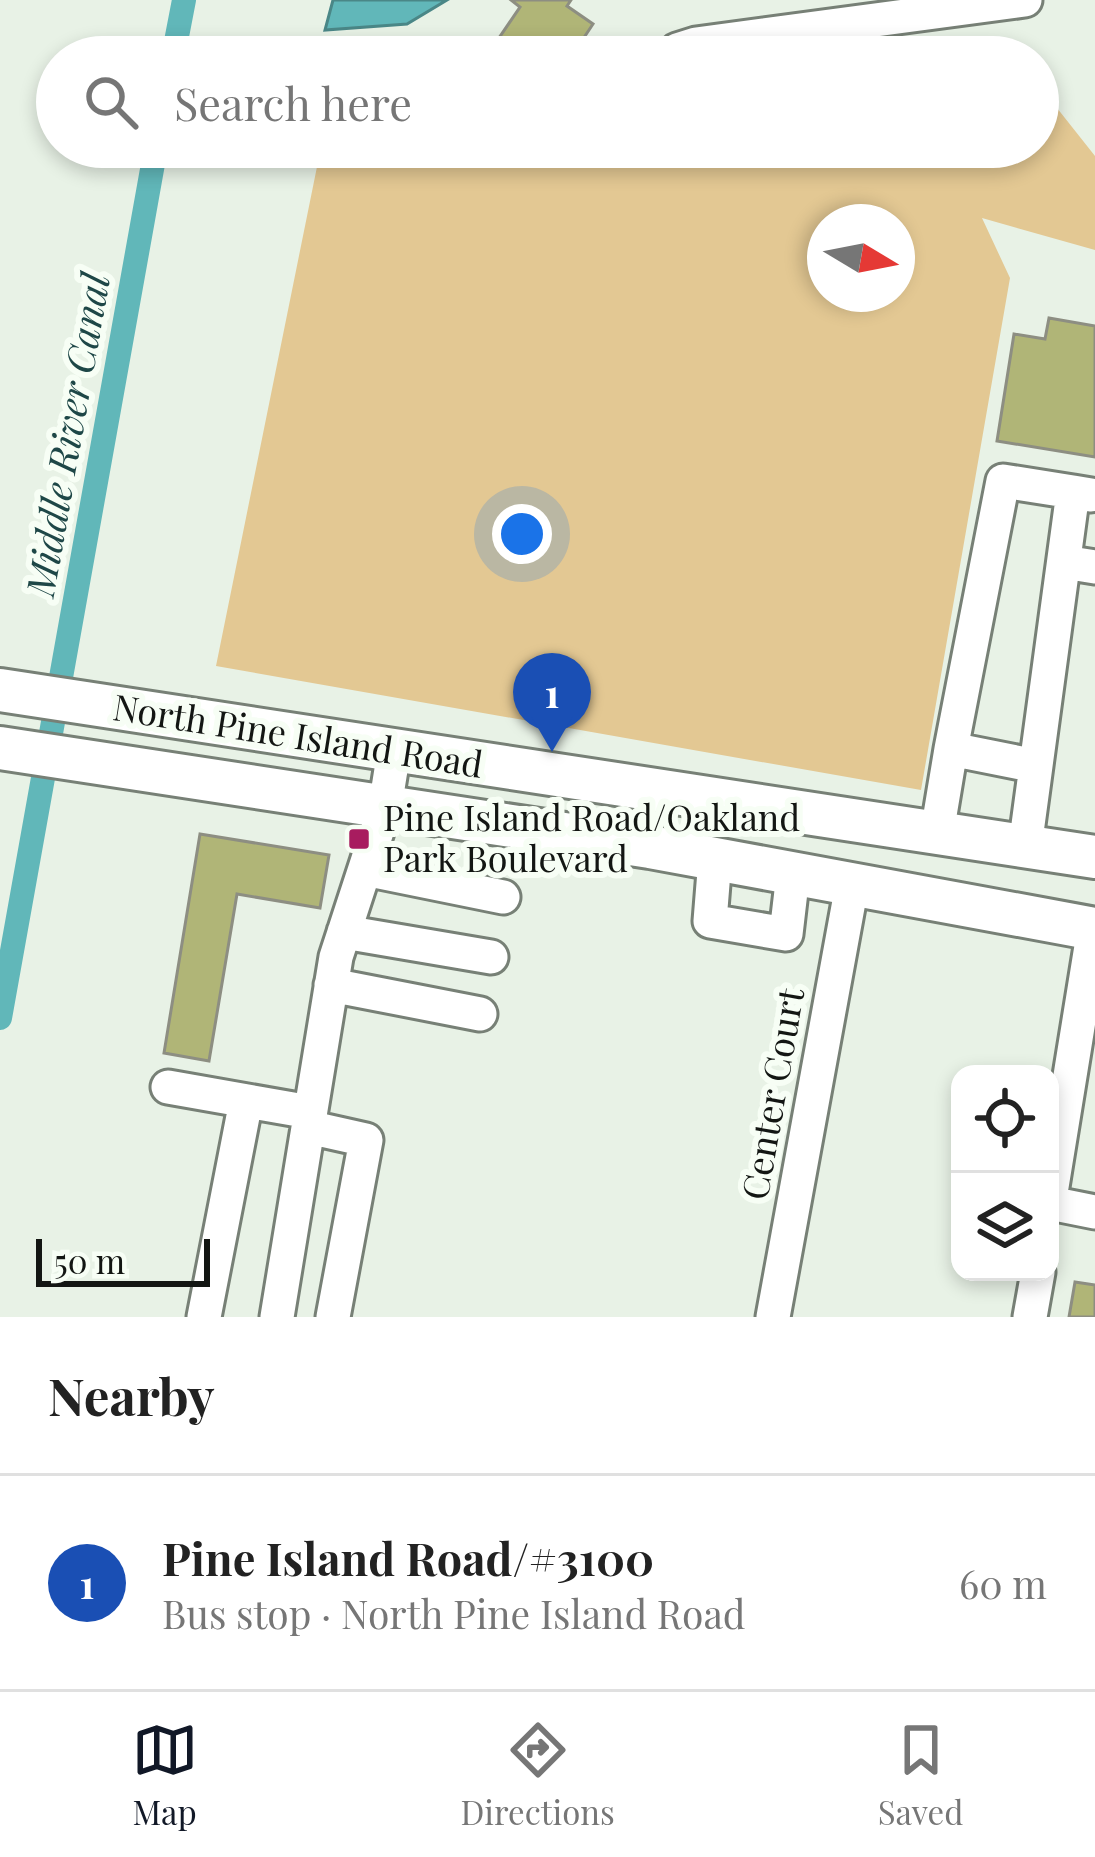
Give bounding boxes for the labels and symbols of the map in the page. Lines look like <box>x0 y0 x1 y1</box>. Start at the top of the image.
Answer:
north arrow <box>807 204 915 312</box>
water label: Middle River Canal <box>12 267 120 602</box>
your location <box>492 504 552 564</box>
pin: 1 <box>513 653 591 752</box>
street label: North Pine Island Road <box>110 681 486 787</box>
place label: Pine Island Road/Oakland Park Boulevard <box>383 792 800 881</box>
marker: Pine Island Road/Oakland Park Boulevard <box>346 826 372 852</box>
street label: Center Court <box>729 983 813 1203</box>
scale bar <box>36 1233 210 1286</box>

